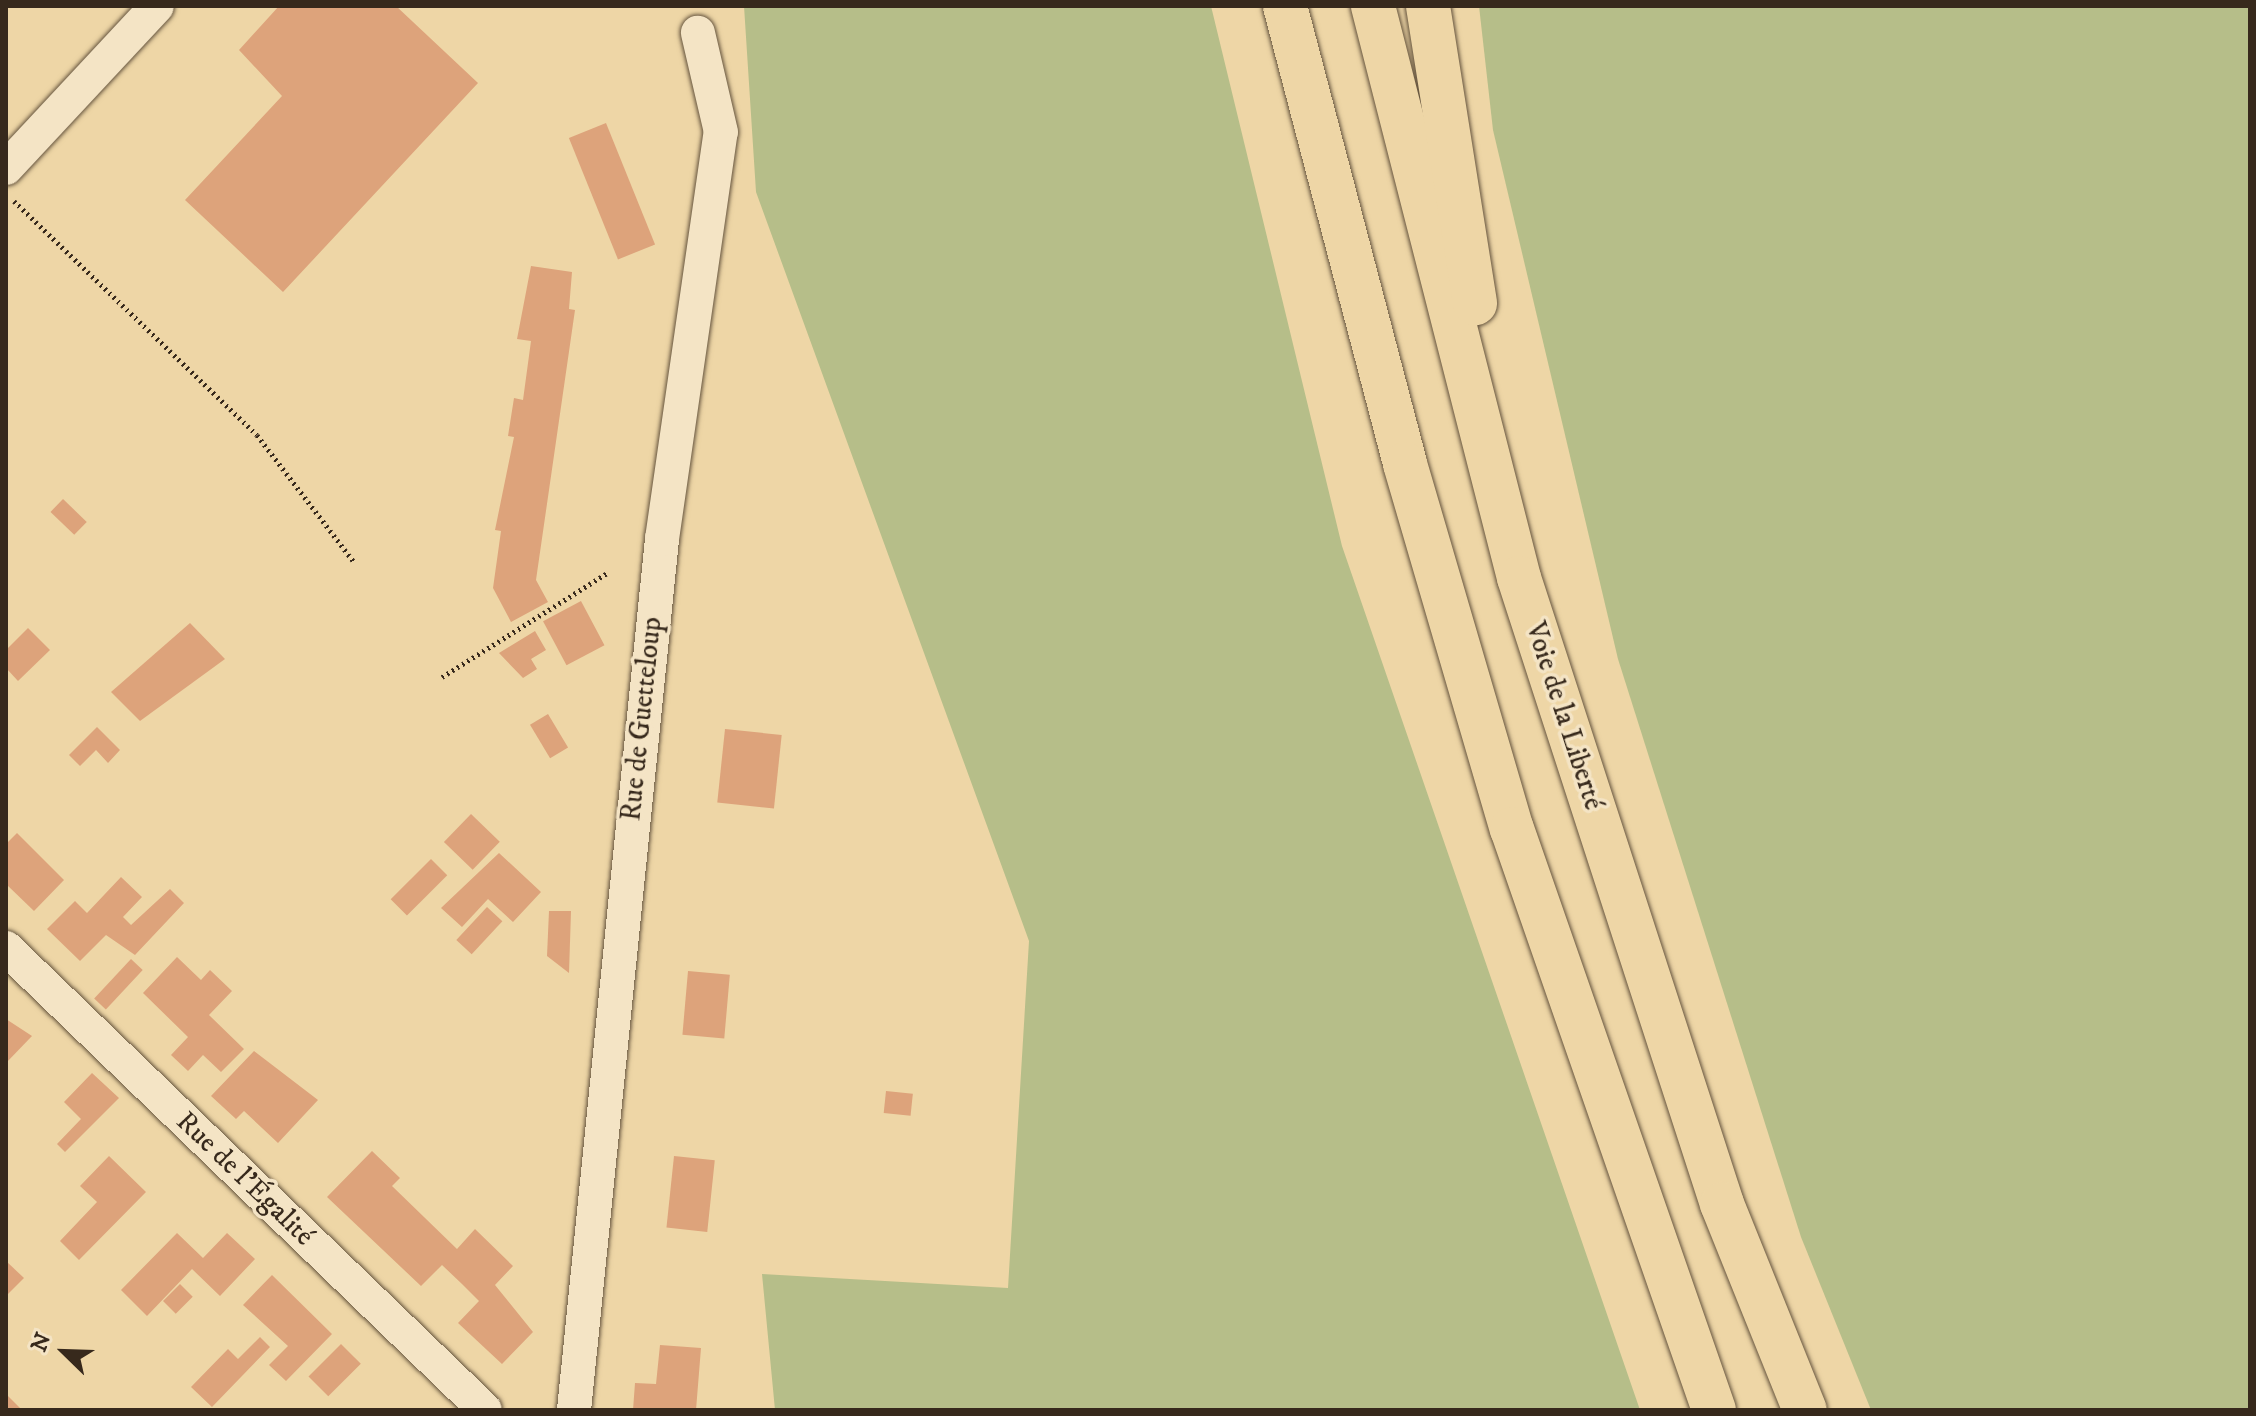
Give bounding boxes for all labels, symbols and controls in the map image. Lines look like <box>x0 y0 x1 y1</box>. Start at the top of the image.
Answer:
street label: Rue de Guetteloup <box>615 615 669 823</box>
street label: Voie de la Liberté <box>1518 618 1610 814</box>
street label: Rue de l'Égalité <box>169 1105 321 1253</box>
north arrow <box>24 1312 104 1392</box>
text: N <box>25 1329 57 1356</box>

